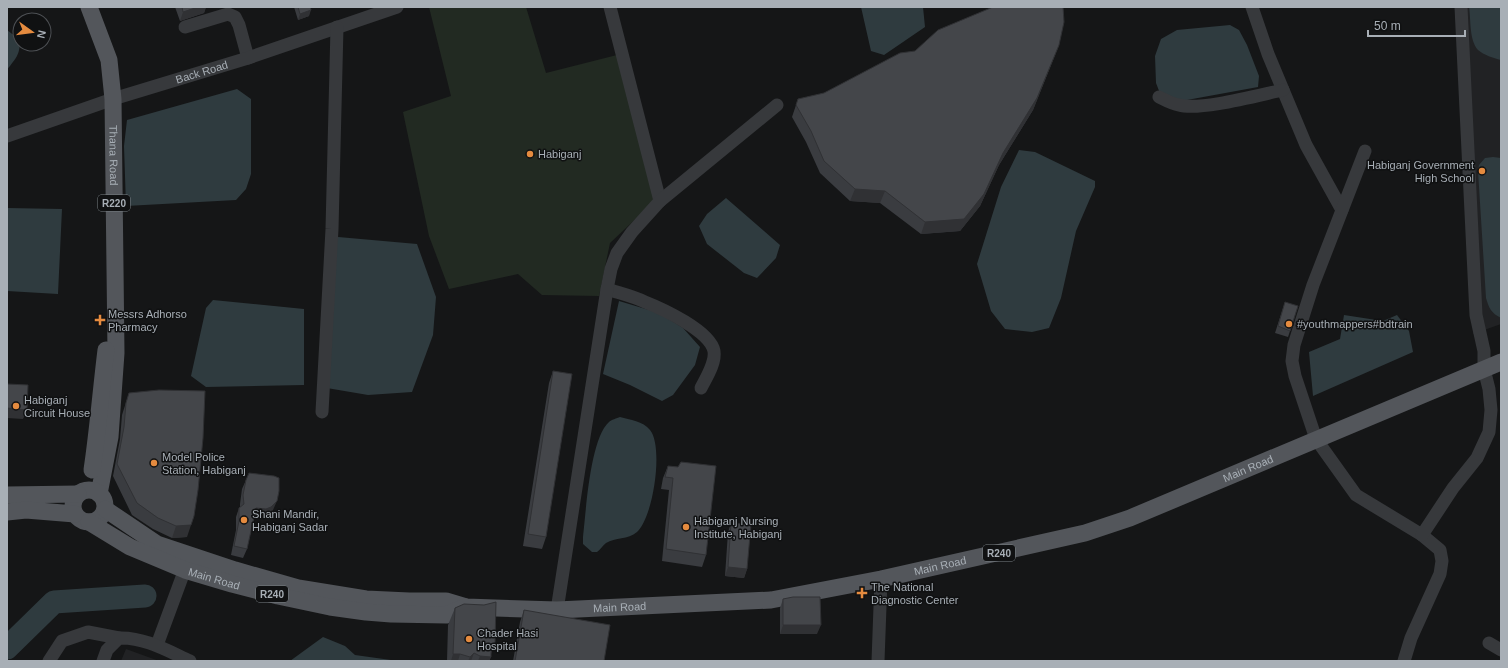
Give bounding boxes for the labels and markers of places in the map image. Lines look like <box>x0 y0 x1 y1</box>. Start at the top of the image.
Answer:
place label: Habiganj <box>538 148 581 160</box>
marker: Habiganj <box>525 149 535 159</box>
place label: Habiganj Government High School <box>1367 159 1474 184</box>
marker: Habiganj Government High School <box>1477 166 1487 176</box>
place label: Messrs Adhorso Pharmacy <box>108 308 187 333</box>
marker: Messrs Adhorso Pharmacy <box>95 315 105 325</box>
place label: #youthmappers#bdtrain <box>1297 318 1413 330</box>
marker: #youthmappers#bdtrain <box>1284 319 1294 329</box>
place label: Habiganj Circuit House <box>24 394 90 419</box>
marker: Habiganj Circuit House <box>11 401 21 411</box>
place label: Model Police Station, Habiganj <box>162 451 246 476</box>
marker: Model Police Station, Habiganj <box>149 458 159 468</box>
place label: Shani Mandir, Habiganj Sadar <box>252 508 328 533</box>
marker: Shani Mandir, Habiganj Sadar <box>239 515 249 525</box>
place label: Habiganj Nursing Institute, Habiganj <box>694 515 782 540</box>
marker: Habiganj Nursing Institute, Habiganj <box>681 522 691 532</box>
place label: The National Diagnostic Center <box>871 581 959 606</box>
marker: The National Diagnostic Center <box>856 587 868 599</box>
place label: Chader Hasi Hospital <box>477 627 538 652</box>
marker: Chader Hasi Hospital <box>464 634 474 644</box>

